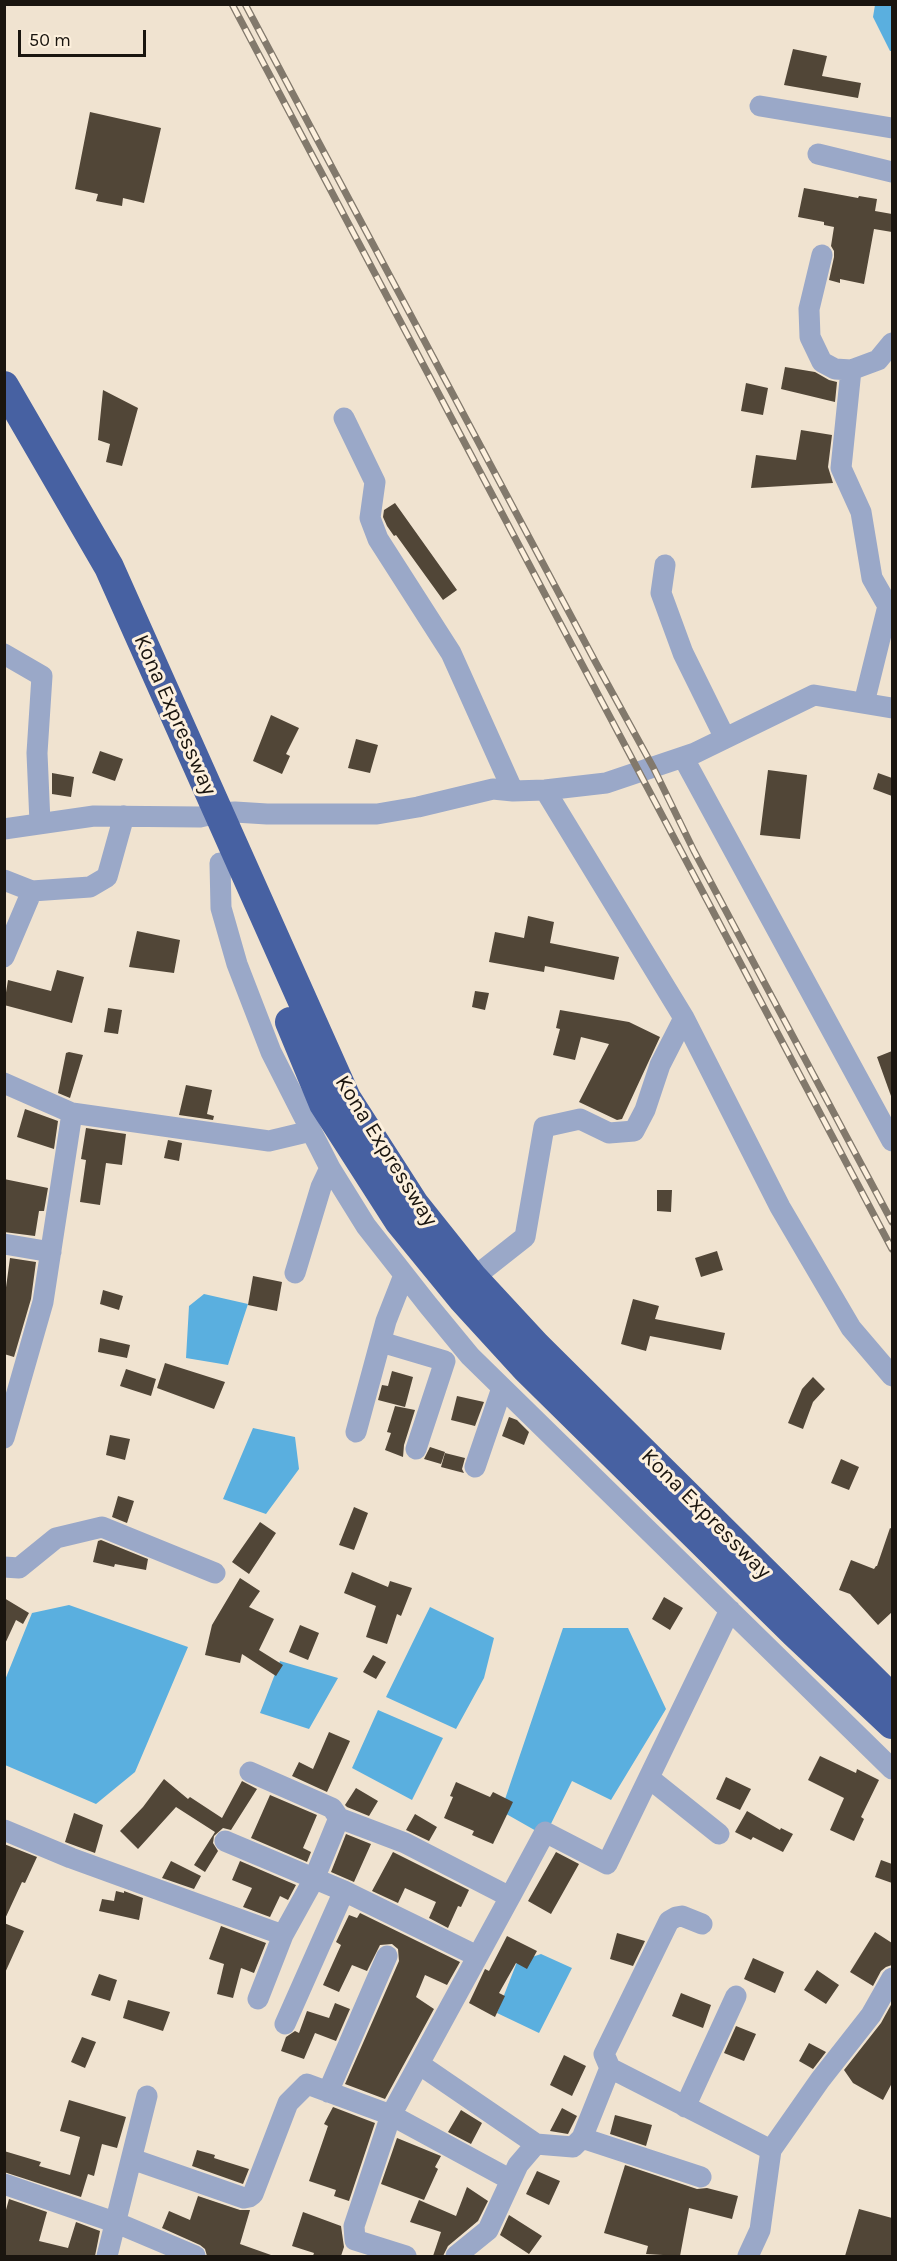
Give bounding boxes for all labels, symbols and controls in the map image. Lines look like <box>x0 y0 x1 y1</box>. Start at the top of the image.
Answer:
scale bar <box>21 18 148 56</box>
text: 50 m <box>29 29 71 51</box>
street label: Kona Expressway <box>128 631 222 799</box>
street label: Kona Expressway <box>329 1071 443 1231</box>
street label: Kona Expressway <box>635 1443 777 1585</box>

